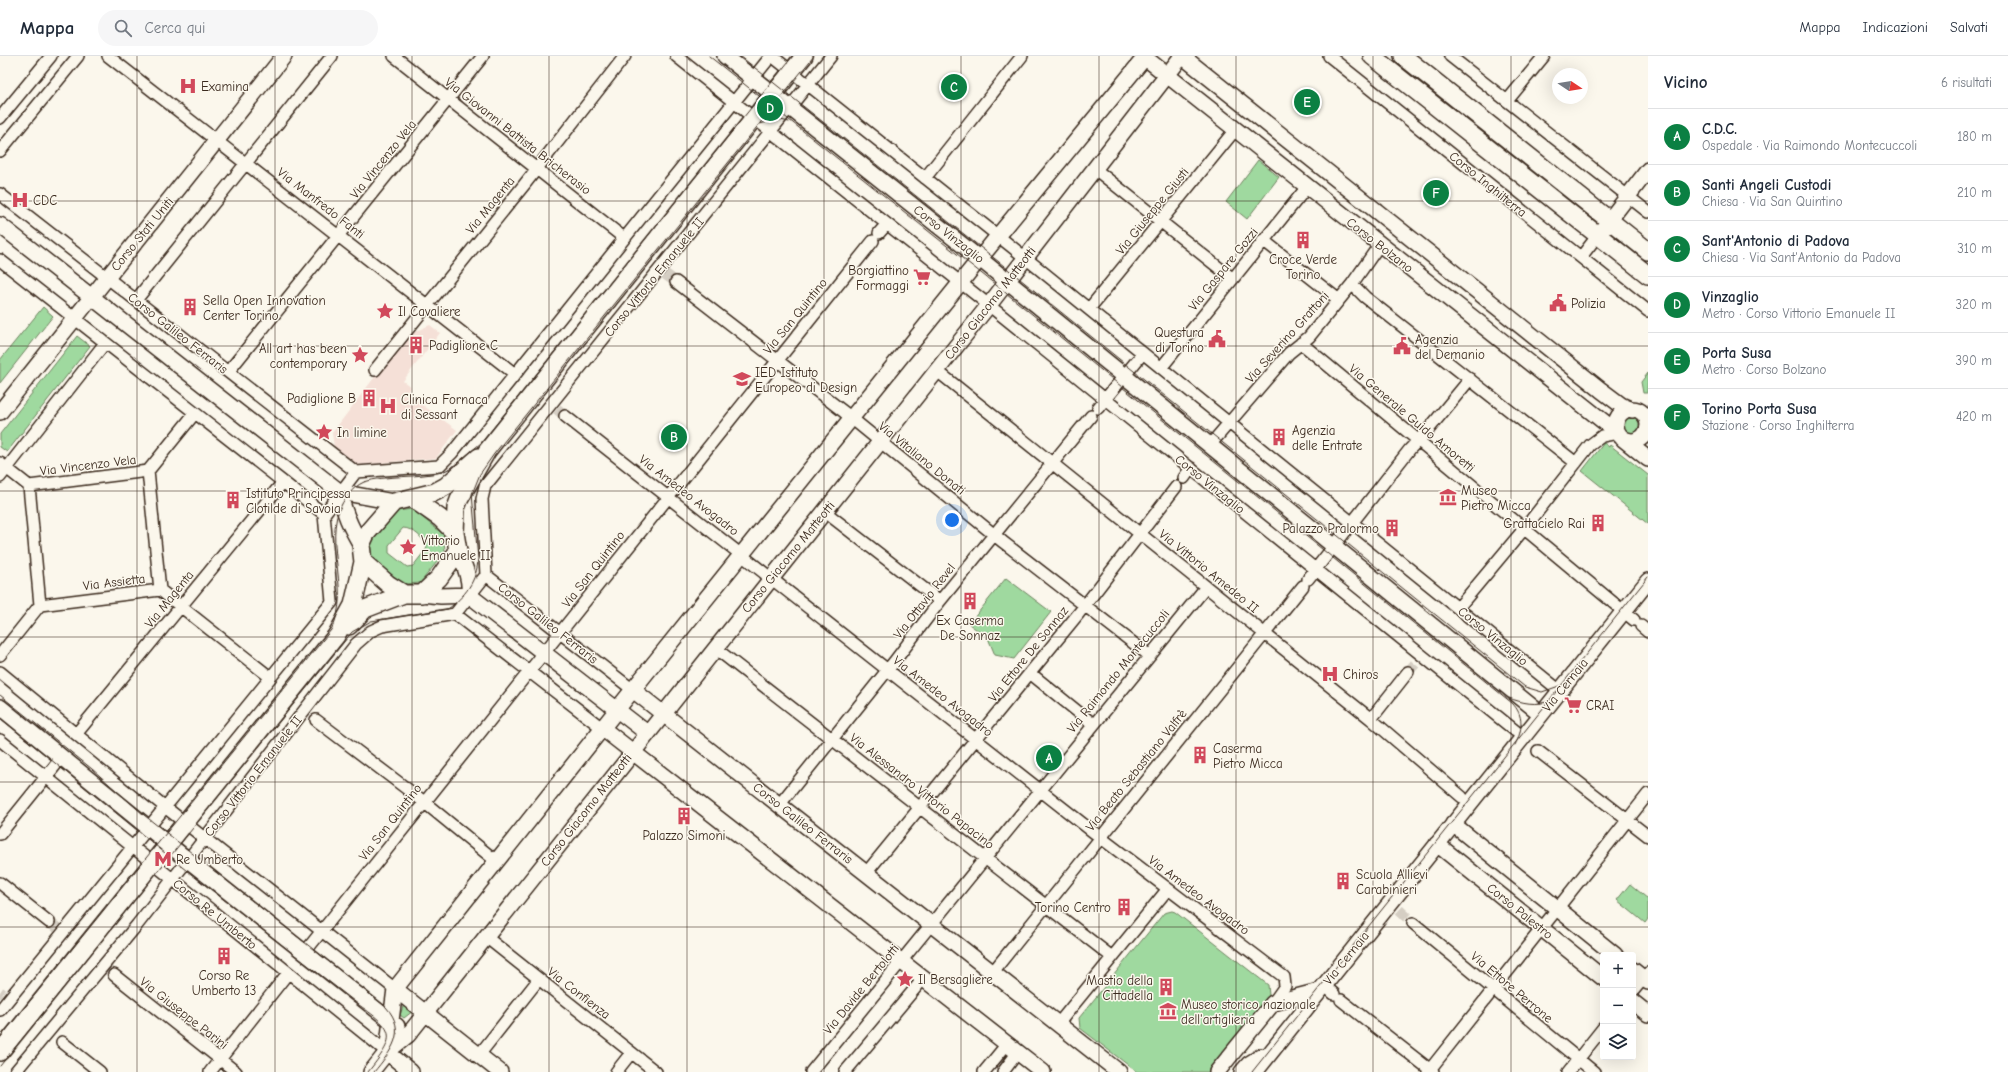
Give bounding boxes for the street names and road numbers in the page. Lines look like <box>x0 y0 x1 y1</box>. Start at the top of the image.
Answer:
street label: Via Giovanni Battista Bricherasio <box>442 74 594 198</box>
street label: Via Vincenzo Vela <box>347 117 419 201</box>
street label: Corso Inghilterra <box>1446 148 1530 220</box>
street label: Via Manfredo Fanti <box>275 164 367 242</box>
street label: Via Giuseppe Giusti <box>1112 165 1192 257</box>
street label: Via Magenta <box>462 173 518 237</box>
street label: Corso Stati Uniti <box>108 194 176 274</box>
street label: Corso Vinzaglio <box>911 202 987 266</box>
street label: Corso Vittorio Emanuele II <box>601 214 707 340</box>
street label: Corso Bolzano <box>1344 214 1416 276</box>
street label: Via Gaspare Gozzi <box>1185 225 1261 313</box>
street label: Corso Giacomo Matteotti <box>941 244 1039 362</box>
street label: Via San Quintino <box>760 275 830 357</box>
street label: Via Severino Grattoni <box>1242 288 1332 386</box>
street label: Corso Galileo Ferraris <box>125 289 231 377</box>
street label: Via Generale Guido Amoretti <box>1346 361 1478 475</box>
street label: Via Vitaliano Donati <box>876 418 968 498</box>
street label: Via Amedeo Avogadro <box>636 451 742 539</box>
street label: Corso Vinzaglio <box>1172 451 1248 517</box>
street label: Via Vincenzo Vela <box>39 452 137 478</box>
street label: Corso Giacomo Matteotti <box>738 498 838 616</box>
street label: Via Vittorio Amedeo II <box>1156 526 1262 616</box>
street label: Via San Quintino <box>558 528 628 610</box>
street label: Via Ottavio Revel <box>890 560 958 642</box>
street label: Via Magenta <box>141 567 197 631</box>
street label: Via Assietta <box>82 571 146 593</box>
street label: Corso Galileo Ferraris <box>495 579 601 667</box>
street label: Via Ettore De Sonnaz <box>985 603 1071 705</box>
street label: Corso Vinzaglio <box>1455 603 1531 669</box>
street label: Via Raimondo Montecuccoli <box>1064 606 1172 736</box>
street label: Via Amedeo Avogadro <box>890 652 996 740</box>
street label: Via Cernaia <box>1539 655 1591 715</box>
street label: Via Beato Sebastiano Valfrè <box>1082 706 1190 834</box>
street label: Corso Vittorio Emanuele II <box>201 713 305 839</box>
street label: Via Alessandro Vittorio Papacino <box>847 730 997 852</box>
street label: Corso Giacomo Matteotti <box>537 751 635 869</box>
street label: Corso Galileo Ferraris <box>750 779 856 867</box>
street label: Via San Quintino <box>355 781 425 863</box>
street label: Via Amedeo Avogadro <box>1146 852 1252 938</box>
street label: Corso Re Umberto <box>170 876 260 953</box>
street label: Corso Palestro <box>1484 880 1556 942</box>
street label: Via Cernaia <box>1320 928 1372 988</box>
street label: Via Davide Bertolotti <box>820 941 902 1037</box>
street label: Via Ettore Perrone <box>1468 948 1556 1026</box>
street label: Via Confienza <box>545 964 613 1022</box>
street label: Via Giuseppe Parini <box>137 974 231 1052</box>

